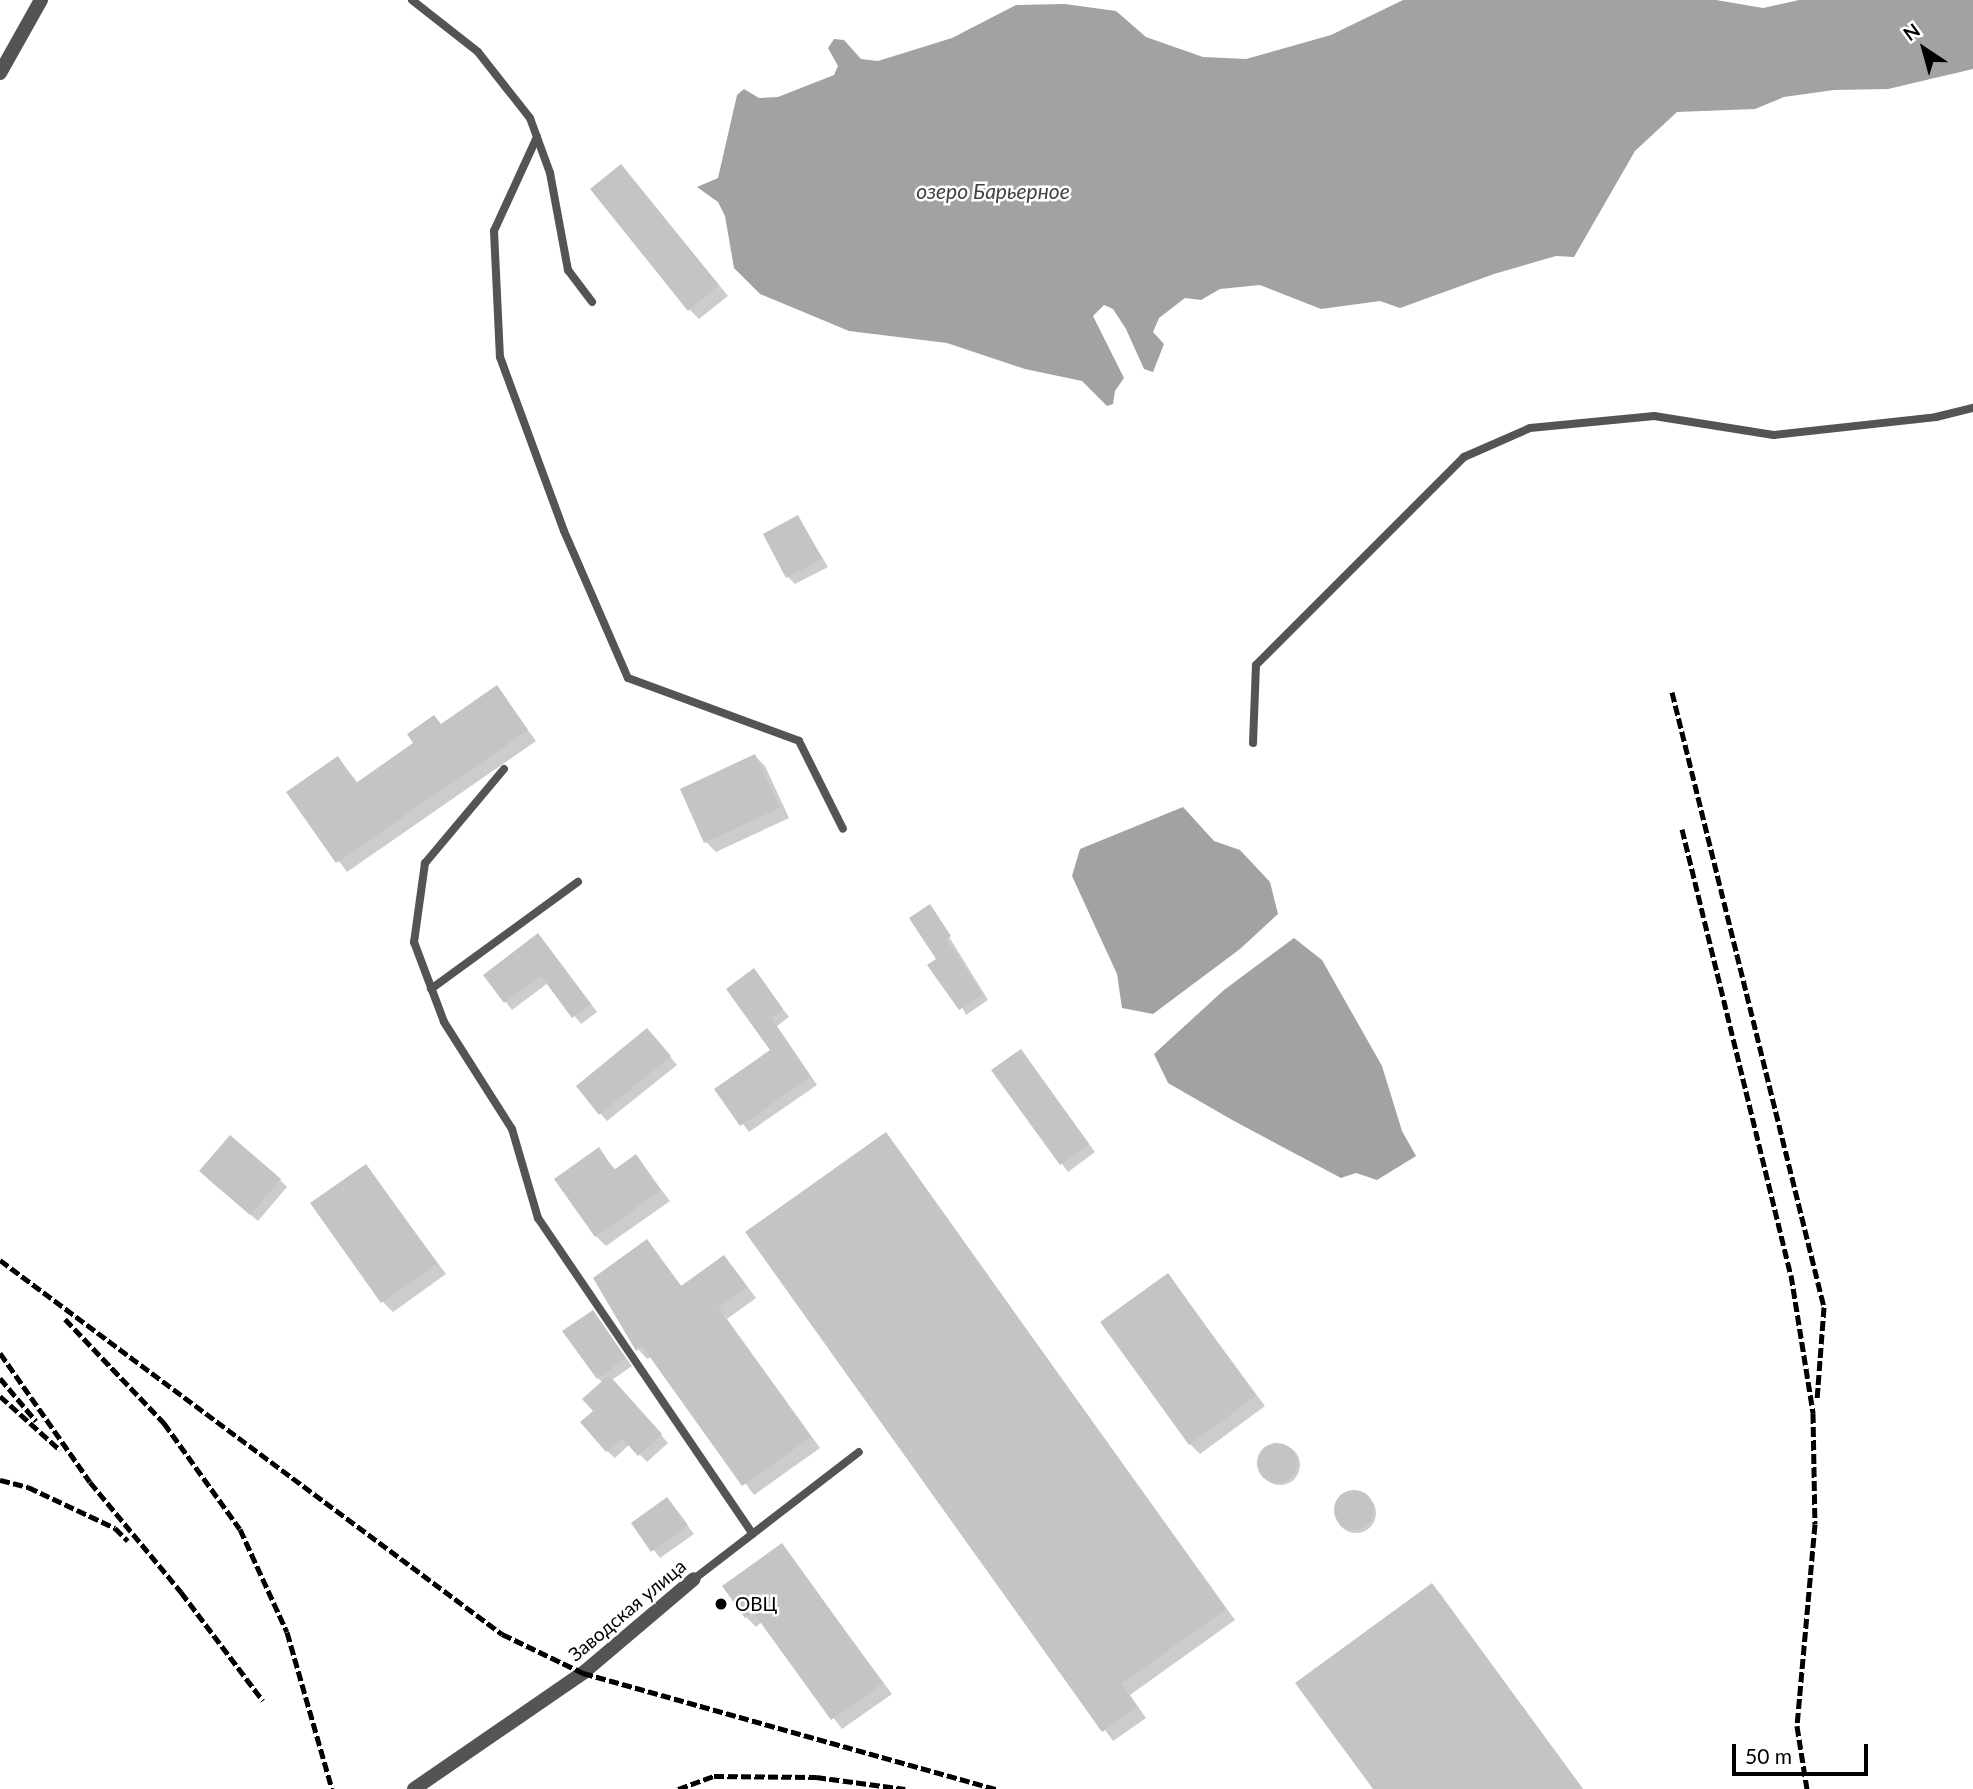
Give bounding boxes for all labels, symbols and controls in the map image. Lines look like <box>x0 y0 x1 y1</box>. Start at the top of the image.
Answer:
north arrow <box>1889 14 1959 84</box>
text: N <box>1899 18 1924 45</box>
water label: озеро Барьерное <box>916 178 1070 204</box>
street label: Заводская улица <box>564 1554 690 1666</box>
place label: ОВЦ <box>735 1593 777 1615</box>
marker: ОВЦ <box>713 1596 729 1612</box>
scale bar <box>1735 1730 1871 1774</box>
text: 50 m <box>1745 1743 1792 1768</box>

